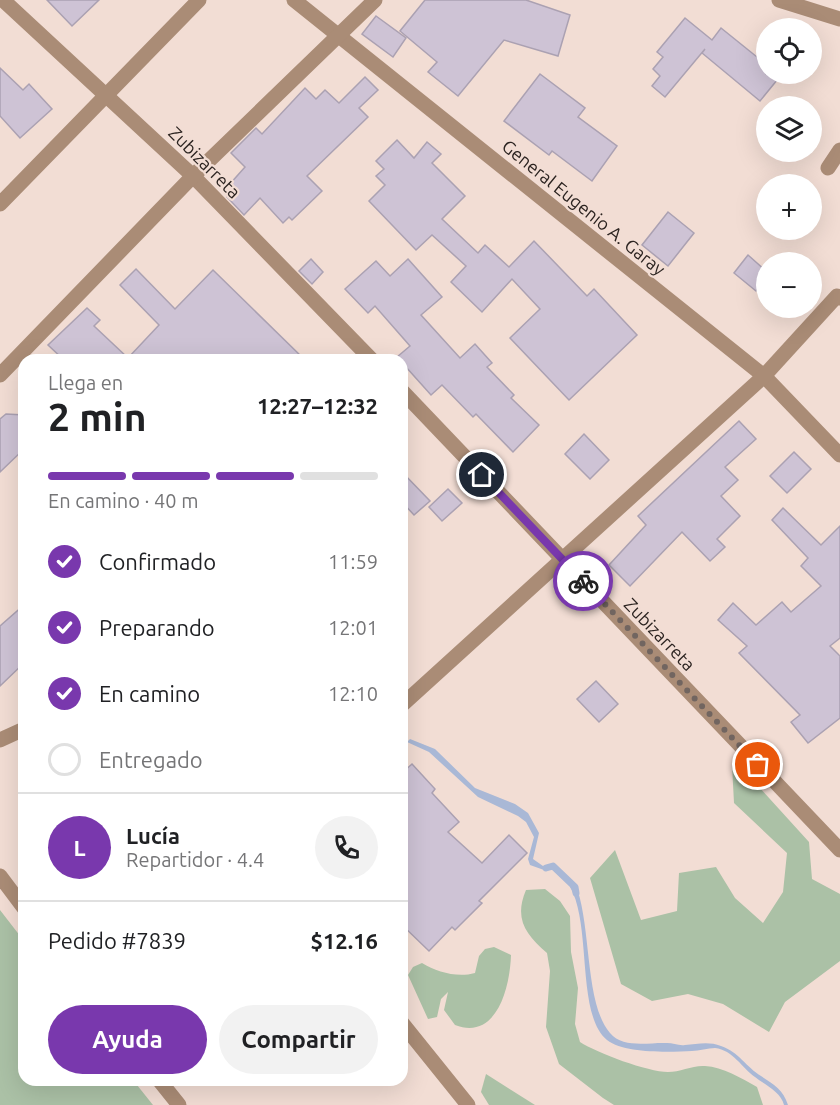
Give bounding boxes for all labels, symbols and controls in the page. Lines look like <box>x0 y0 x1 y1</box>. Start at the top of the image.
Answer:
map controls <box>756 18 822 318</box>
button: locate <box>756 18 822 84</box>
button: layers <box>756 96 822 162</box>
street label: Zubizarreta <box>165 122 245 202</box>
street label: General Eugenio A. Garay <box>499 135 670 279</box>
button: + <box>756 174 822 240</box>
button: − <box>756 252 822 318</box>
text: Llega en <box>48 371 123 394</box>
text: 12:27–12:32 <box>257 393 378 418</box>
text: 2 min <box>48 395 147 438</box>
pin <box>456 449 507 500</box>
icon: home <box>465 458 498 491</box>
text: En camino · 40 m <box>48 489 198 512</box>
icon: check <box>48 545 81 578</box>
text: Confirmado <box>99 549 216 574</box>
text: 11:59 <box>328 550 378 573</box>
courier <box>553 551 613 611</box>
icon: bike <box>567 565 600 598</box>
street label: Zubizarreta <box>621 594 699 674</box>
icon: check <box>48 611 81 644</box>
text: Preparando <box>99 615 215 640</box>
text: 12:01 <box>328 616 378 639</box>
icon: check <box>48 677 81 710</box>
text: En camino <box>99 681 200 706</box>
text: 12:10 <box>328 682 378 705</box>
pin <box>732 739 783 790</box>
text: Entregado <box>99 747 203 772</box>
icon: bag <box>741 748 774 781</box>
button: phone <box>315 816 378 879</box>
text: Lucía <box>126 823 180 848</box>
text: L <box>73 835 86 860</box>
text: Repartidor · 4.4 <box>126 848 264 871</box>
text: Pedido #7839 <box>48 928 186 953</box>
text: $12.16 <box>311 928 378 953</box>
button: Ayuda <box>48 1005 207 1074</box>
button: Compartir <box>219 1005 378 1074</box>

